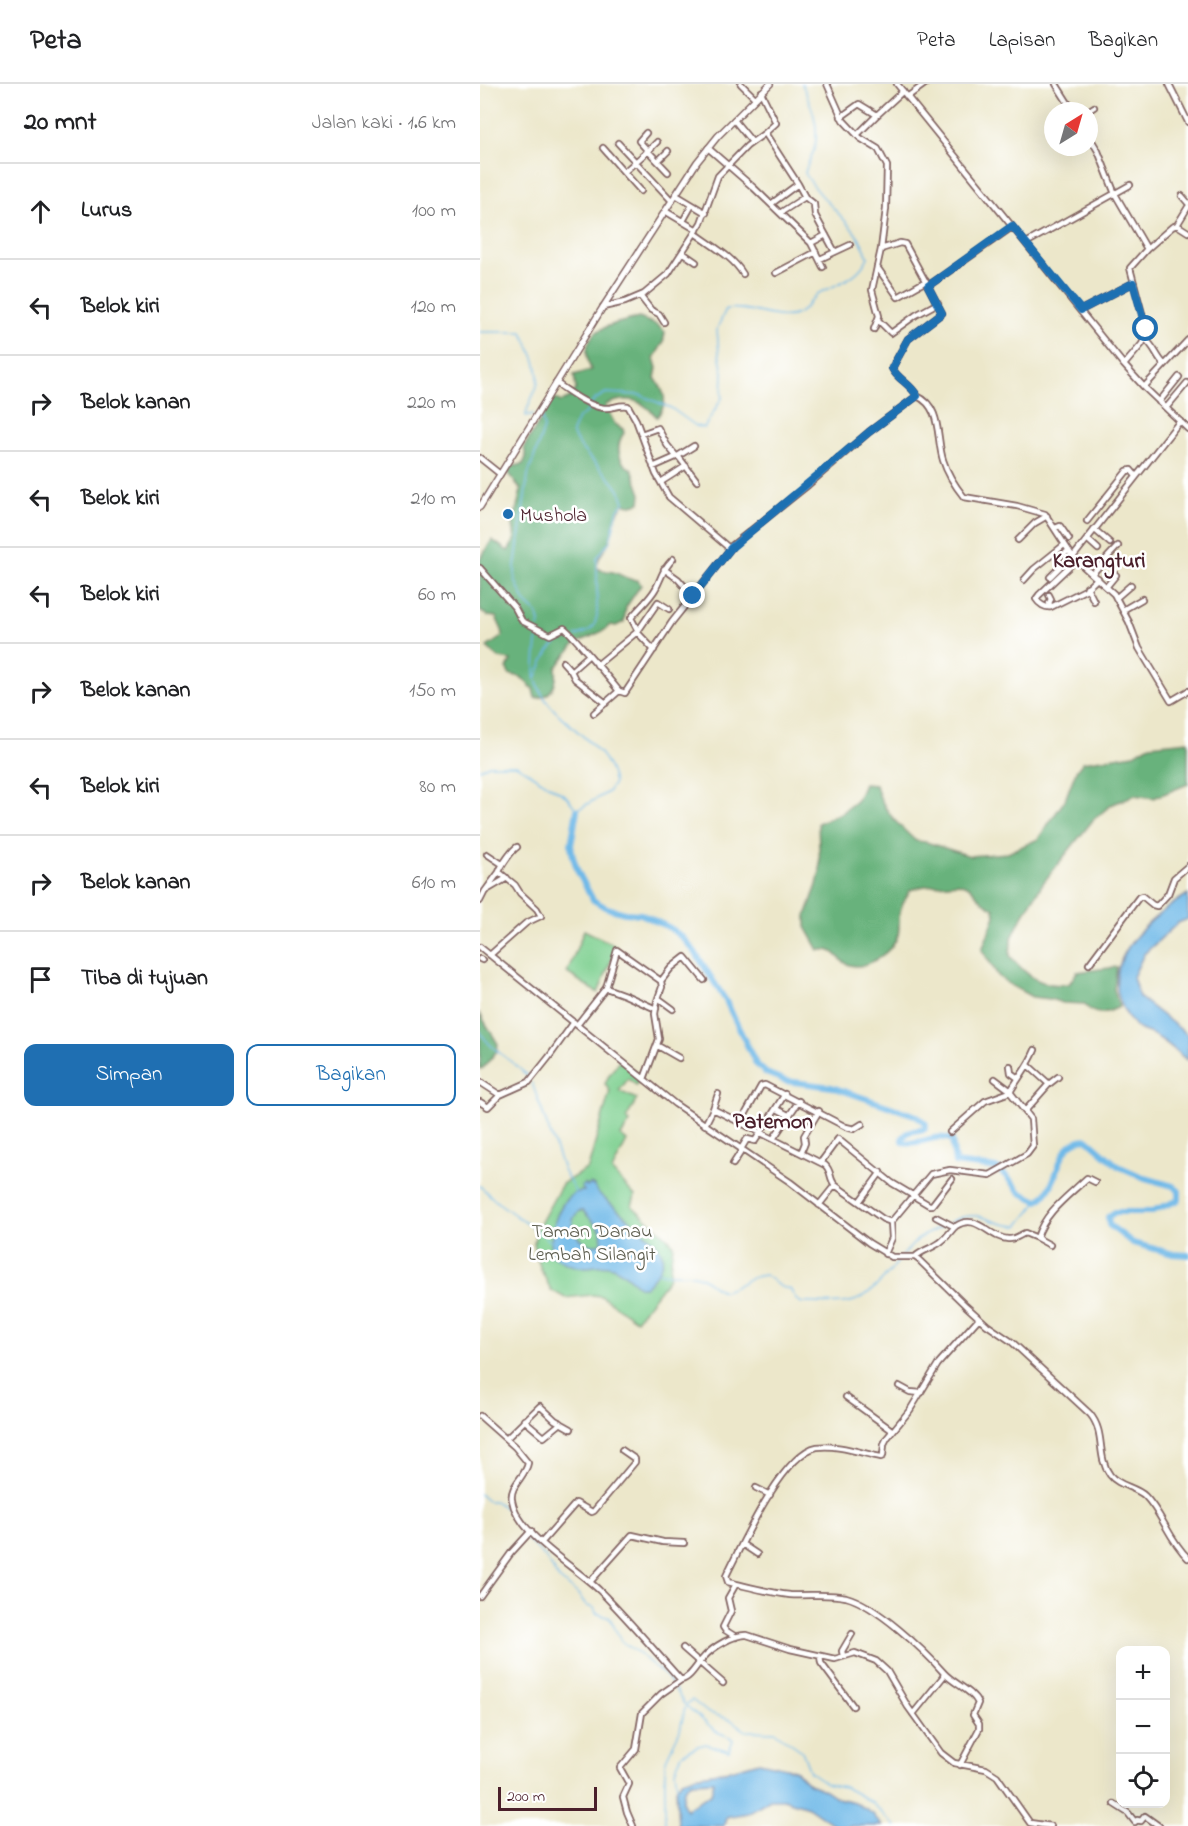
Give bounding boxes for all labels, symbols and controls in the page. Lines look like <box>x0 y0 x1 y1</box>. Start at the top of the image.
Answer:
text: Peta <box>30 21 82 62</box>
text: Peta <box>917 26 956 56</box>
text: Lapisan <box>989 26 1055 56</box>
text: Bagikan <box>1088 26 1158 56</box>
north arrow <box>1044 102 1098 156</box>
text: 20 mnt <box>24 104 96 142</box>
text: Jalan kaki · 1.6 km <box>312 109 456 138</box>
icon: ahead <box>24 195 57 228</box>
text: Lurus <box>81 195 132 227</box>
text: 100 m <box>412 197 456 226</box>
icon: left <box>24 291 57 324</box>
text: Belok kiri <box>81 291 160 323</box>
text: 120 m <box>411 293 456 322</box>
route start <box>1132 315 1158 341</box>
icon: right <box>24 387 57 420</box>
text: Belok kanan <box>81 387 190 419</box>
text: 220 m <box>407 389 456 418</box>
icon: left <box>24 483 57 516</box>
text: Belok kiri <box>81 483 160 515</box>
text: 210 m <box>411 485 456 514</box>
place label: Mushola <box>520 502 587 531</box>
marker: Mushola <box>501 507 515 521</box>
district label: Karangturi <box>1053 546 1145 579</box>
icon: left <box>24 579 57 612</box>
text: Belok kiri <box>81 579 160 611</box>
text: 60 m <box>418 581 456 610</box>
route end <box>679 582 705 608</box>
icon: right <box>24 675 57 708</box>
text: Belok kanan <box>81 675 190 707</box>
text: 150 m <box>409 677 456 706</box>
icon: left <box>24 771 57 804</box>
text: Belok kiri <box>81 771 160 803</box>
text: 80 m <box>419 773 456 802</box>
icon: right <box>24 867 57 900</box>
text: Belok kanan <box>81 867 190 899</box>
text: 610 m <box>412 869 456 898</box>
icon: arrive <box>24 963 57 996</box>
text: Tiba di tujuan <box>81 963 208 995</box>
button: Simpan <box>24 1044 234 1106</box>
button: Bagikan <box>246 1044 456 1106</box>
district label: Patemon <box>733 1107 813 1139</box>
park label: Taman Danau Lembah Silangit <box>528 1218 656 1271</box>
map controls <box>1116 1646 1170 1808</box>
button: + <box>1116 1646 1170 1700</box>
button: − <box>1116 1700 1170 1754</box>
button: locate <box>1116 1754 1170 1808</box>
scale bar <box>498 1784 597 1812</box>
text: 200 m <box>507 1785 545 1809</box>

